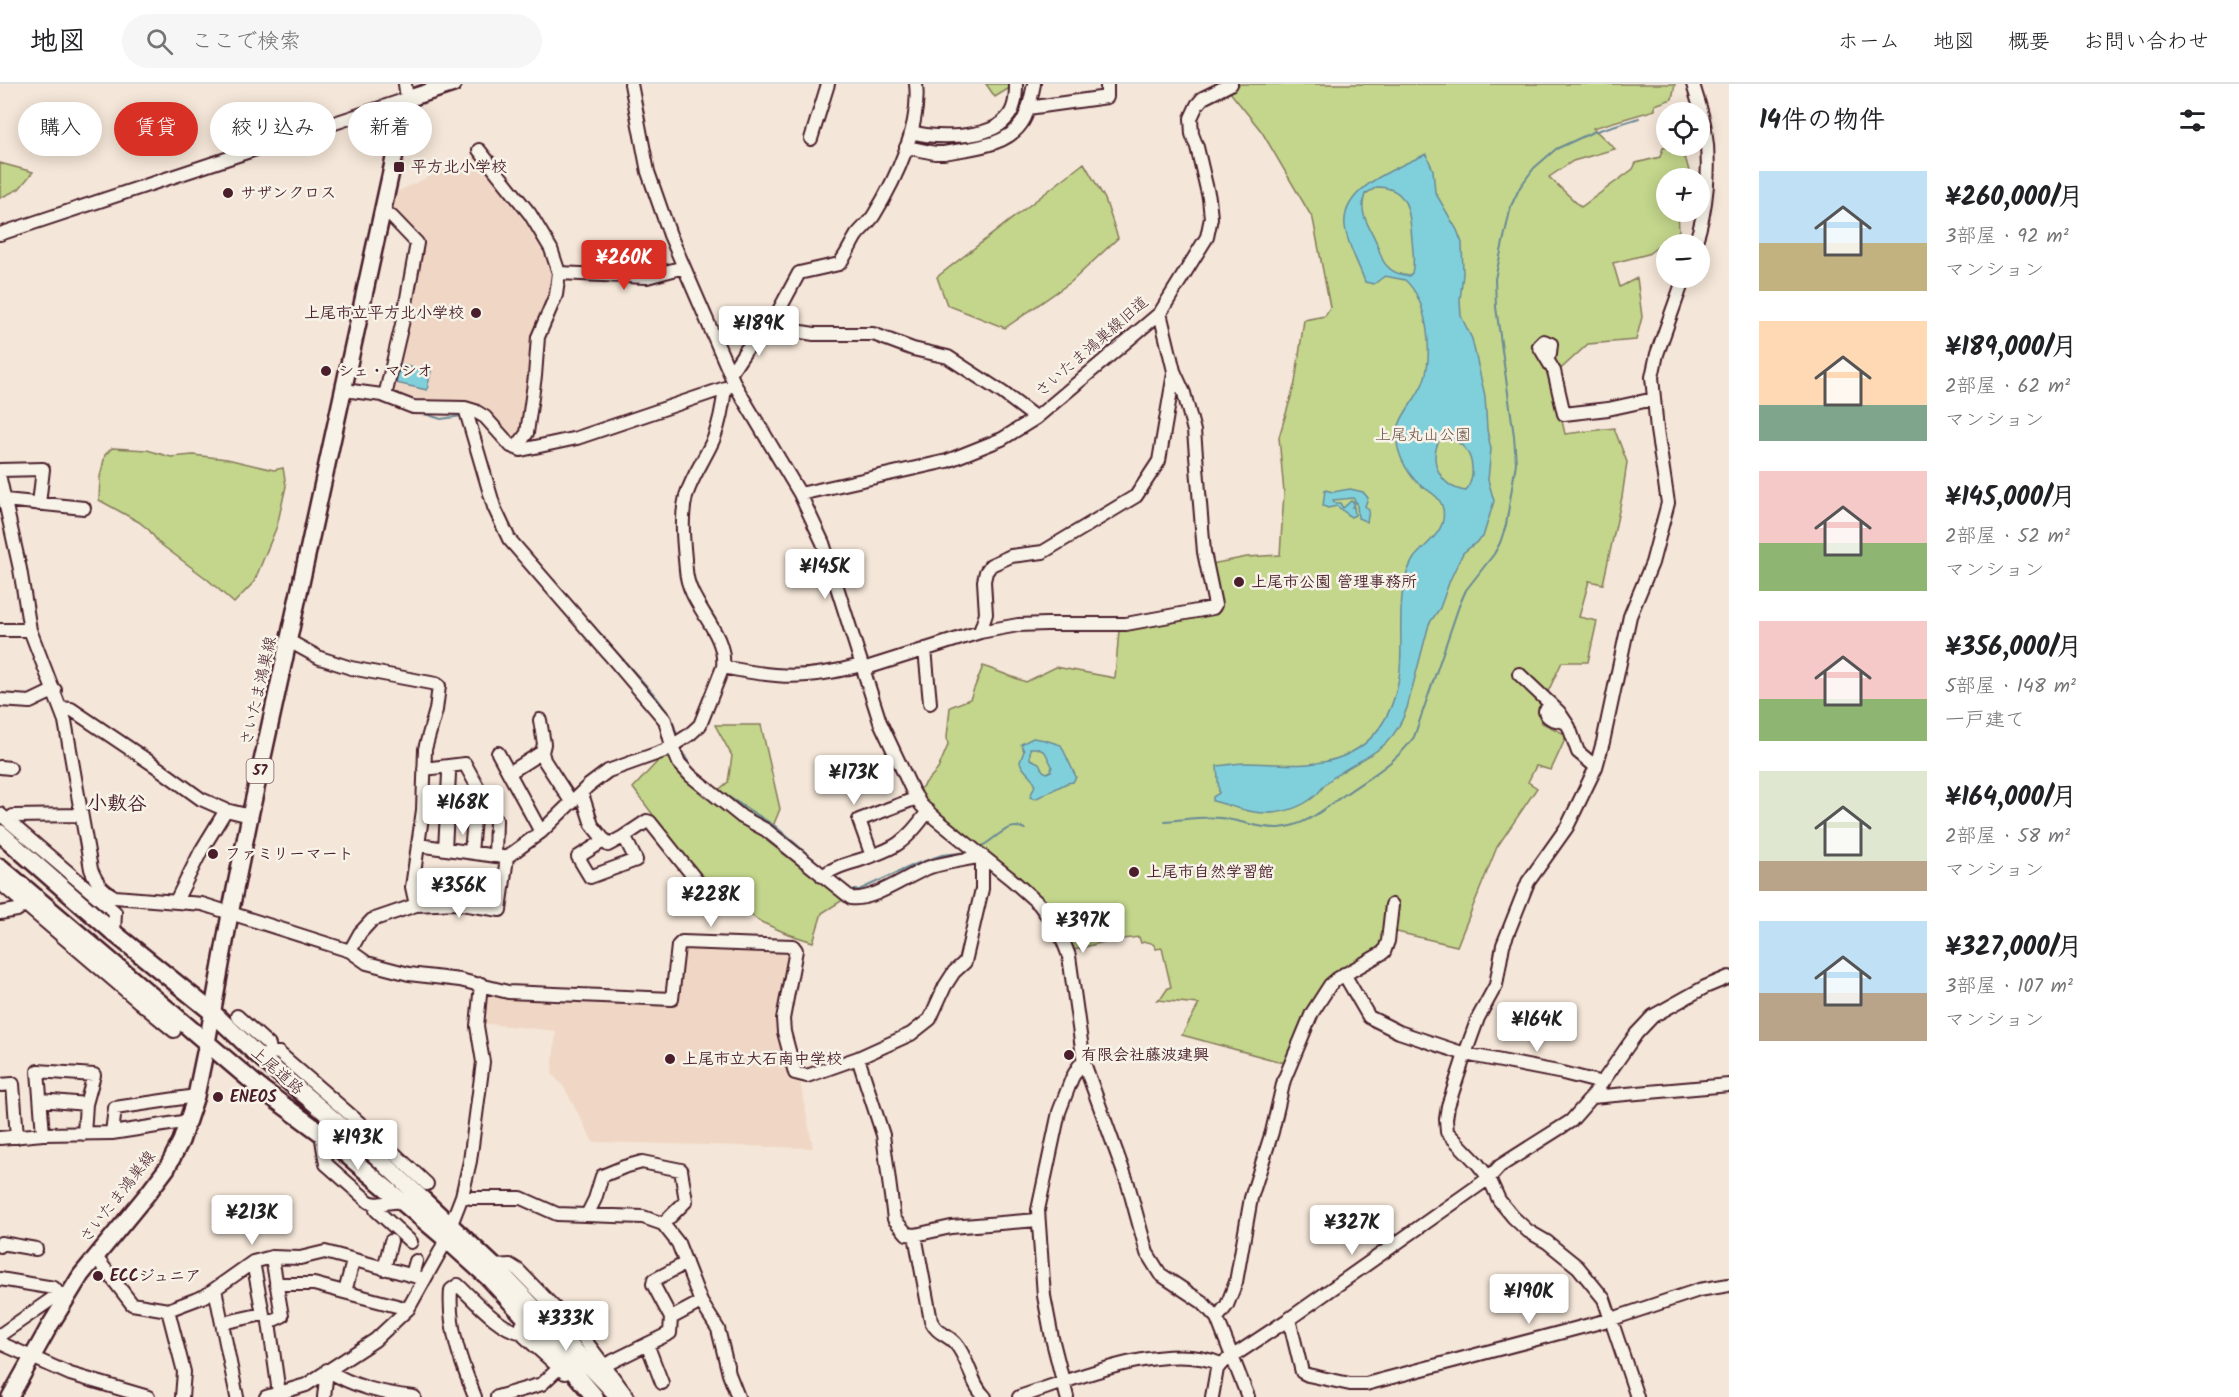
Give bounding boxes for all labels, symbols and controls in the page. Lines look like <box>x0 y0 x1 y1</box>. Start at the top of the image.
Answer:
search box <box>122 14 542 68</box>
text: 地図 <box>30 20 86 65</box>
icon: search <box>143 25 176 58</box>
text: ここで検索 <box>191 25 301 60</box>
text: ホーム <box>1838 26 1900 59</box>
text: 地図 <box>1933 26 1975 59</box>
text: 概要 <box>2008 26 2050 59</box>
text: お問い合わせ <box>2083 26 2209 59</box>
text: 14件の物件 <box>1759 100 1885 142</box>
chip: 購入 <box>18 102 102 156</box>
chip: 賃貸 <box>114 102 198 156</box>
chip: 絞り込み <box>210 102 336 156</box>
chip: 新着 <box>348 102 432 156</box>
map controls <box>1656 102 1710 288</box>
button: locate <box>1656 102 1710 156</box>
icon: filters <box>2176 104 2209 137</box>
place label: 平方北小学校 <box>411 155 507 180</box>
marker: 平方北小学校 <box>392 160 406 174</box>
button: + <box>1656 168 1710 222</box>
text: ¥260,000/月 <box>1945 177 2084 219</box>
place label: サザンクロス <box>240 181 336 206</box>
marker: サザンクロス <box>221 186 235 200</box>
icon: home <box>1807 195 1879 267</box>
text: 3部屋 · 92 m² <box>1945 221 2069 253</box>
button: − <box>1656 234 1710 288</box>
pin: ¥260K <box>582 240 666 291</box>
text: ¥260K <box>595 243 653 275</box>
text: マンション <box>1945 255 2044 287</box>
street label: さいたま鴻巣線旧道 <box>1030 291 1154 403</box>
place label: 上尾市立平方北小学校 <box>304 301 464 326</box>
marker: 上尾市立平方北小学校 <box>469 306 483 320</box>
pin: ¥189K <box>717 306 801 357</box>
text: ¥189K <box>733 309 785 341</box>
text: ¥189,000/月 <box>1945 327 2078 369</box>
icon: home <box>1807 345 1879 417</box>
place label: シェ・マシオ <box>338 359 433 384</box>
marker: シェ・マシオ <box>319 364 333 378</box>
text: 2部屋 · 62 m² <box>1945 371 2070 403</box>
text: マンション <box>1945 405 2044 437</box>
park label: 上尾丸山公園 <box>1375 423 1471 448</box>
text: ¥145,000/月 <box>1945 477 2076 519</box>
icon: home <box>1807 495 1879 567</box>
text: 2部屋 · 52 m² <box>1945 521 2070 553</box>
pin: ¥145K <box>783 549 867 600</box>
text: ¥145K <box>799 552 851 584</box>
text: マンション <box>1945 555 2044 587</box>
place label: 上尾市公園 管理事務所 <box>1251 570 1417 595</box>
marker: 上尾市公園 管理事務所 <box>1232 575 1246 589</box>
text: ¥356,000/月 <box>1945 627 2083 669</box>
street label: さいたま鴻巣線 <box>234 634 284 748</box>
icon: home <box>1807 645 1879 717</box>
text: 5部屋 · 148 m² <box>1945 671 2076 703</box>
text: 一戸建て <box>1945 705 2025 737</box>
pin: ¥173K <box>812 755 896 806</box>
text: ¥173K <box>829 758 879 790</box>
road number: 57 <box>246 759 274 783</box>
text: ¥164,000/月 <box>1945 777 2077 819</box>
pin: ¥168K <box>421 785 505 836</box>
text: ¥168K <box>436 788 490 820</box>
district label: 小敷谷 <box>87 789 147 821</box>
icon: home <box>1807 795 1879 867</box>
text: 2部屋 · 58 m² <box>1945 821 2070 853</box>
place label: ファミリーマート <box>225 842 354 867</box>
marker: ファミリーマート <box>206 847 220 861</box>
text: マンション <box>1945 855 2044 887</box>
place label: 上尾市自然学習館 <box>1146 860 1274 885</box>
marker: 上尾市自然学習館 <box>1127 865 1141 879</box>
pin: ¥356K <box>417 868 501 919</box>
text: ¥356K <box>431 871 487 903</box>
pin: ¥228K <box>669 877 753 928</box>
text: ¥228K <box>681 880 741 912</box>
pin: ¥397K <box>1041 903 1125 954</box>
text: ¥397K <box>1056 906 1110 938</box>
text: ¥327,000/月 <box>1945 927 2083 969</box>
icon: home <box>1807 945 1879 1017</box>
text: 3部屋 · 107 m² <box>1945 971 2073 1003</box>
pin: ¥164K <box>1495 1002 1579 1053</box>
text: ¥164K <box>1511 1005 1563 1037</box>
text: マンション <box>1945 1005 2044 1037</box>
street label: 上尾道路 <box>245 1041 309 1101</box>
place label: 有限会社藤波建興 <box>1081 1043 1209 1068</box>
place label: 上尾市立大石南中学校 <box>682 1047 842 1072</box>
marker: 有限会社藤波建興 <box>1062 1048 1076 1062</box>
marker: 上尾市立大石南中学校 <box>663 1052 677 1066</box>
place label: ENEOS <box>230 1085 277 1110</box>
marker: ENEOS <box>211 1090 225 1104</box>
pin: ¥193K <box>316 1120 400 1171</box>
text: ¥193K <box>332 1123 384 1155</box>
street label: さいたま鴻巣線 <box>74 1145 162 1249</box>
pin: ¥213K <box>210 1195 294 1246</box>
text: ¥213K <box>226 1198 278 1230</box>
pin: ¥327K <box>1310 1205 1394 1256</box>
text: ¥327K <box>1324 1208 1380 1240</box>
place label: ECCジュニア <box>110 1264 201 1289</box>
marker: ECCジュニア <box>91 1269 105 1283</box>
pin: ¥190K <box>1487 1274 1571 1325</box>
text: ¥190K <box>1504 1277 1554 1309</box>
pin: ¥333K <box>524 1301 608 1352</box>
text: ¥333K <box>537 1304 595 1336</box>

